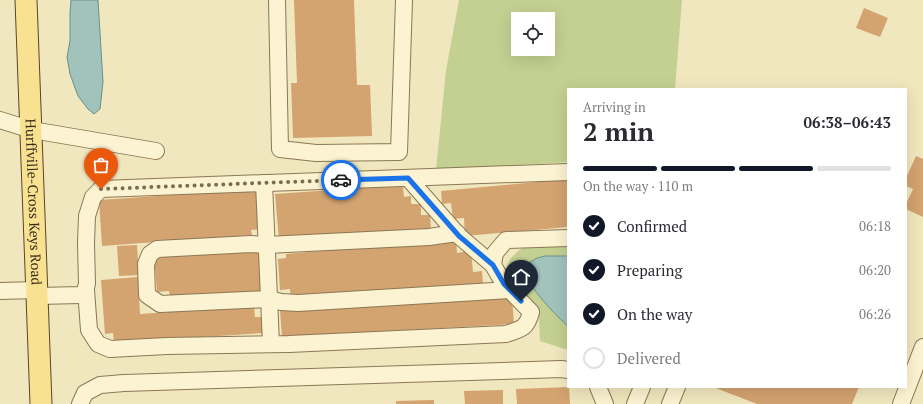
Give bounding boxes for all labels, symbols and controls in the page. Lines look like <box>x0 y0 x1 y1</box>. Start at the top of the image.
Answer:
map controls <box>511 12 555 56</box>
button: locate <box>511 12 555 56</box>
text: Arriving in <box>583 98 646 116</box>
text: 06:38–06:43 <box>804 112 891 132</box>
text: 2 min <box>583 114 654 148</box>
street label: Hurffville-Cross Keys Road <box>21 118 47 286</box>
pin <box>84 148 118 189</box>
icon: bag <box>90 154 112 176</box>
courier <box>321 160 361 200</box>
icon: car <box>330 169 352 191</box>
text: On the way · 110 m <box>583 177 693 195</box>
icon: check <box>583 215 605 237</box>
text: Confirmed <box>617 216 687 236</box>
text: 06:18 <box>859 217 891 235</box>
icon: check <box>583 259 605 281</box>
pin <box>504 260 538 301</box>
text: Preparing <box>617 260 682 280</box>
text: 06:20 <box>859 261 891 279</box>
icon: home <box>510 266 532 288</box>
icon: check <box>583 303 605 325</box>
text: On the way <box>617 304 692 324</box>
text: 06:26 <box>859 305 891 323</box>
text: Delivered <box>617 348 681 368</box>

